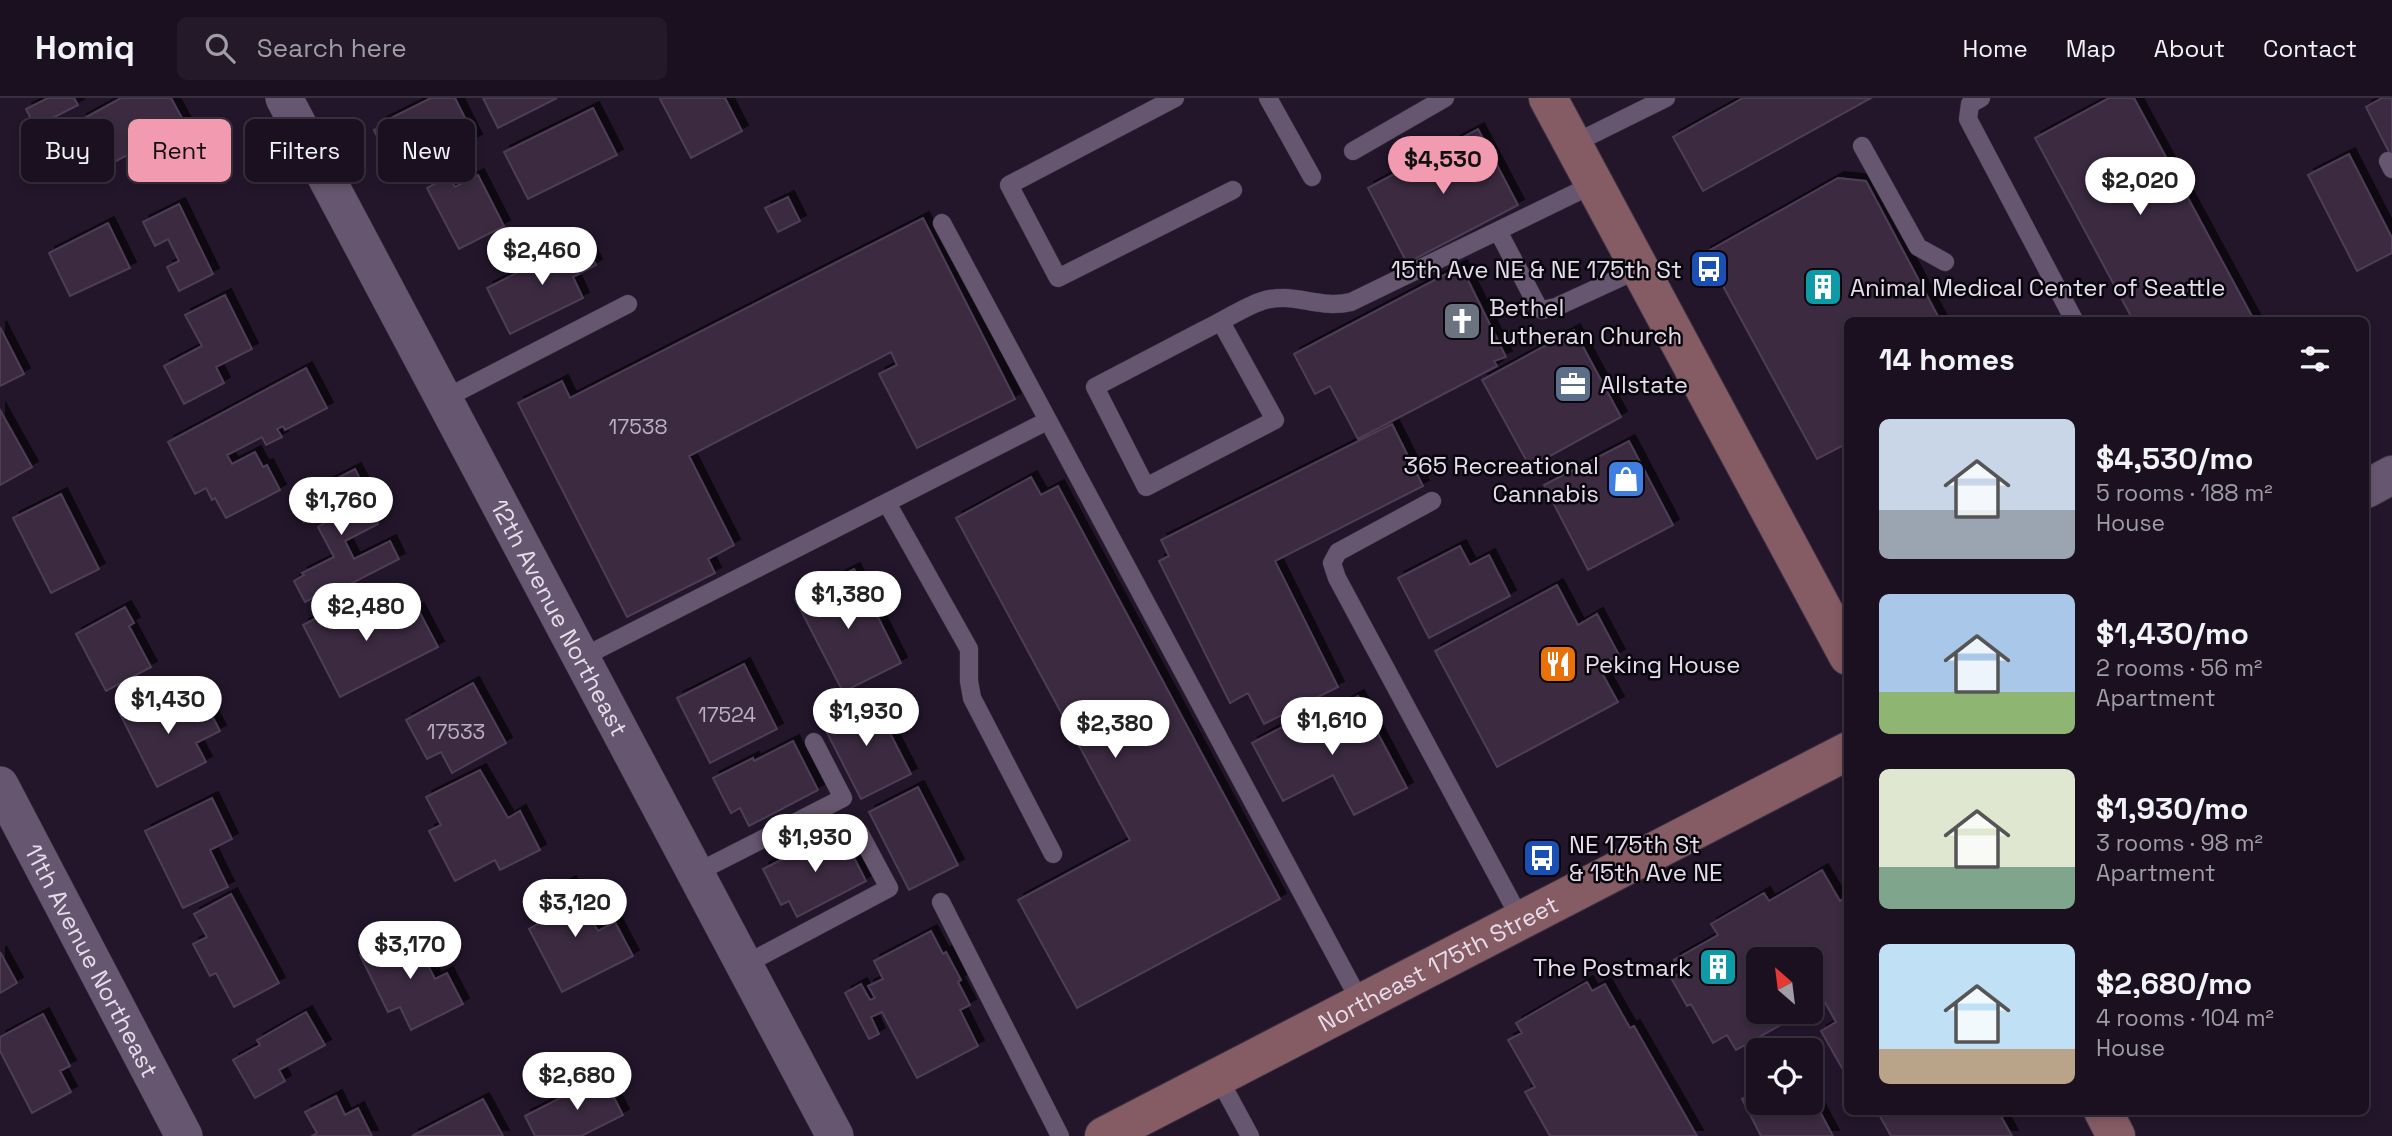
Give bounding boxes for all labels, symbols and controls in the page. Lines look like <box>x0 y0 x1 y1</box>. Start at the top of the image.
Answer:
search box <box>177 17 667 80</box>
text: Homiq <box>35 27 135 69</box>
icon: search <box>201 29 239 67</box>
text: Search here <box>257 31 407 65</box>
text: Home <box>1962 33 2028 64</box>
text: Map <box>2066 33 2116 64</box>
text: About <box>2154 33 2225 64</box>
text: Contact <box>2263 33 2357 64</box>
chip: Buy <box>21 119 114 182</box>
chip: Rent <box>128 119 231 182</box>
chip: Filters <box>245 119 364 182</box>
chip: New <box>378 119 475 182</box>
pin: $4,530 <box>1386 136 1500 196</box>
text: $4,530 <box>1404 144 1482 174</box>
pin: $2,020 <box>2083 158 2197 217</box>
text: $2,020 <box>2101 165 2179 195</box>
pin: $2,460 <box>485 228 599 287</box>
text: $2,460 <box>503 235 581 265</box>
bus stop icon: 15th Ave NE & NE 175th St <box>1688 248 1730 290</box>
place label: 15th Ave NE & NE 175th St <box>1391 254 1682 285</box>
building icon: Animal Medical Center of Seattle <box>1802 266 1844 308</box>
place label: Animal Medical Center of Seattle <box>1850 272 2225 303</box>
place label: Bethel Lutheran Church <box>1489 292 1682 351</box>
church icon: Bethel Lutheran Church <box>1441 300 1483 342</box>
text: 14 homes <box>1879 340 2015 379</box>
icon: filters <box>2296 340 2334 378</box>
office icon: Allstate <box>1552 363 1594 405</box>
place label: Allstate <box>1600 369 1688 400</box>
house number: 17538 <box>609 413 667 440</box>
text: $4,530/mo <box>2096 439 2253 478</box>
icon: home <box>1935 447 2019 531</box>
place label: 365 Recreational Cannabis <box>1404 450 1599 509</box>
shop icon: 365 Recreational Cannabis <box>1605 458 1647 500</box>
pin: $1,760 <box>284 478 398 537</box>
text: 5 rooms · 188 m² <box>2096 478 2273 508</box>
text: $1,760 <box>305 485 377 515</box>
street label: 12th Avenue Northeast <box>484 493 635 741</box>
text: House <box>2096 508 2165 538</box>
pin: $1,380 <box>791 572 905 631</box>
text: $1,380 <box>811 579 885 609</box>
pin: $2,480 <box>309 584 423 643</box>
text: $2,480 <box>327 591 405 621</box>
text: $1,430/mo <box>2096 614 2249 653</box>
icon: home <box>1935 622 2019 706</box>
restaurant icon: Peking House <box>1537 643 1579 685</box>
place label: Peking House <box>1585 649 1740 680</box>
text: 2 rooms · 56 m² <box>2096 653 2262 683</box>
pin: $1,430 <box>111 676 225 736</box>
text: Apartment <box>2096 683 2216 713</box>
text: $1,430 <box>131 684 205 714</box>
pin: $1,930 <box>809 688 923 748</box>
text: $1,930 <box>829 696 903 726</box>
pin: $1,610 <box>1275 698 1389 757</box>
pin: $2,380 <box>1058 700 1172 760</box>
house number: 17524 <box>698 701 756 728</box>
text: $1,610 <box>1297 705 1367 735</box>
text: $2,380 <box>1076 708 1154 738</box>
house number: 17533 <box>427 718 485 745</box>
text: $1,930/mo <box>2096 789 2248 828</box>
icon: home <box>1935 797 2019 881</box>
pin: $1,930 <box>758 814 872 874</box>
text: $1,930 <box>778 822 852 852</box>
text: 3 rooms · 98 m² <box>2096 828 2263 858</box>
place label: NE 175th St & 15th Ave NE <box>1569 829 1723 888</box>
bus stop icon: NE 175th St & 15th Ave NE <box>1521 837 1563 879</box>
street label: 11th Avenue Northeast <box>18 838 166 1083</box>
text: Apartment <box>2096 858 2216 888</box>
pin: $3,120 <box>518 880 632 939</box>
text: $3,120 <box>539 887 611 917</box>
street label: Northeast 175th Street <box>1312 888 1563 1038</box>
pin: $3,170 <box>353 922 467 981</box>
text: $3,170 <box>374 929 446 959</box>
building icon: The Postmark <box>1697 946 1739 988</box>
north arrow <box>1746 947 1824 1024</box>
map controls <box>1746 947 1823 1115</box>
place label: The Postmark <box>1533 952 1691 983</box>
text: $2,680/mo <box>2096 964 2252 1003</box>
icon: home <box>1935 972 2019 1056</box>
text: 4 rooms · 104 m² <box>2096 1003 2274 1033</box>
text: House <box>2096 1033 2165 1063</box>
button: locate <box>1746 1038 1823 1115</box>
pin: $2,680 <box>520 1052 634 1112</box>
text: $2,680 <box>538 1060 616 1090</box>

